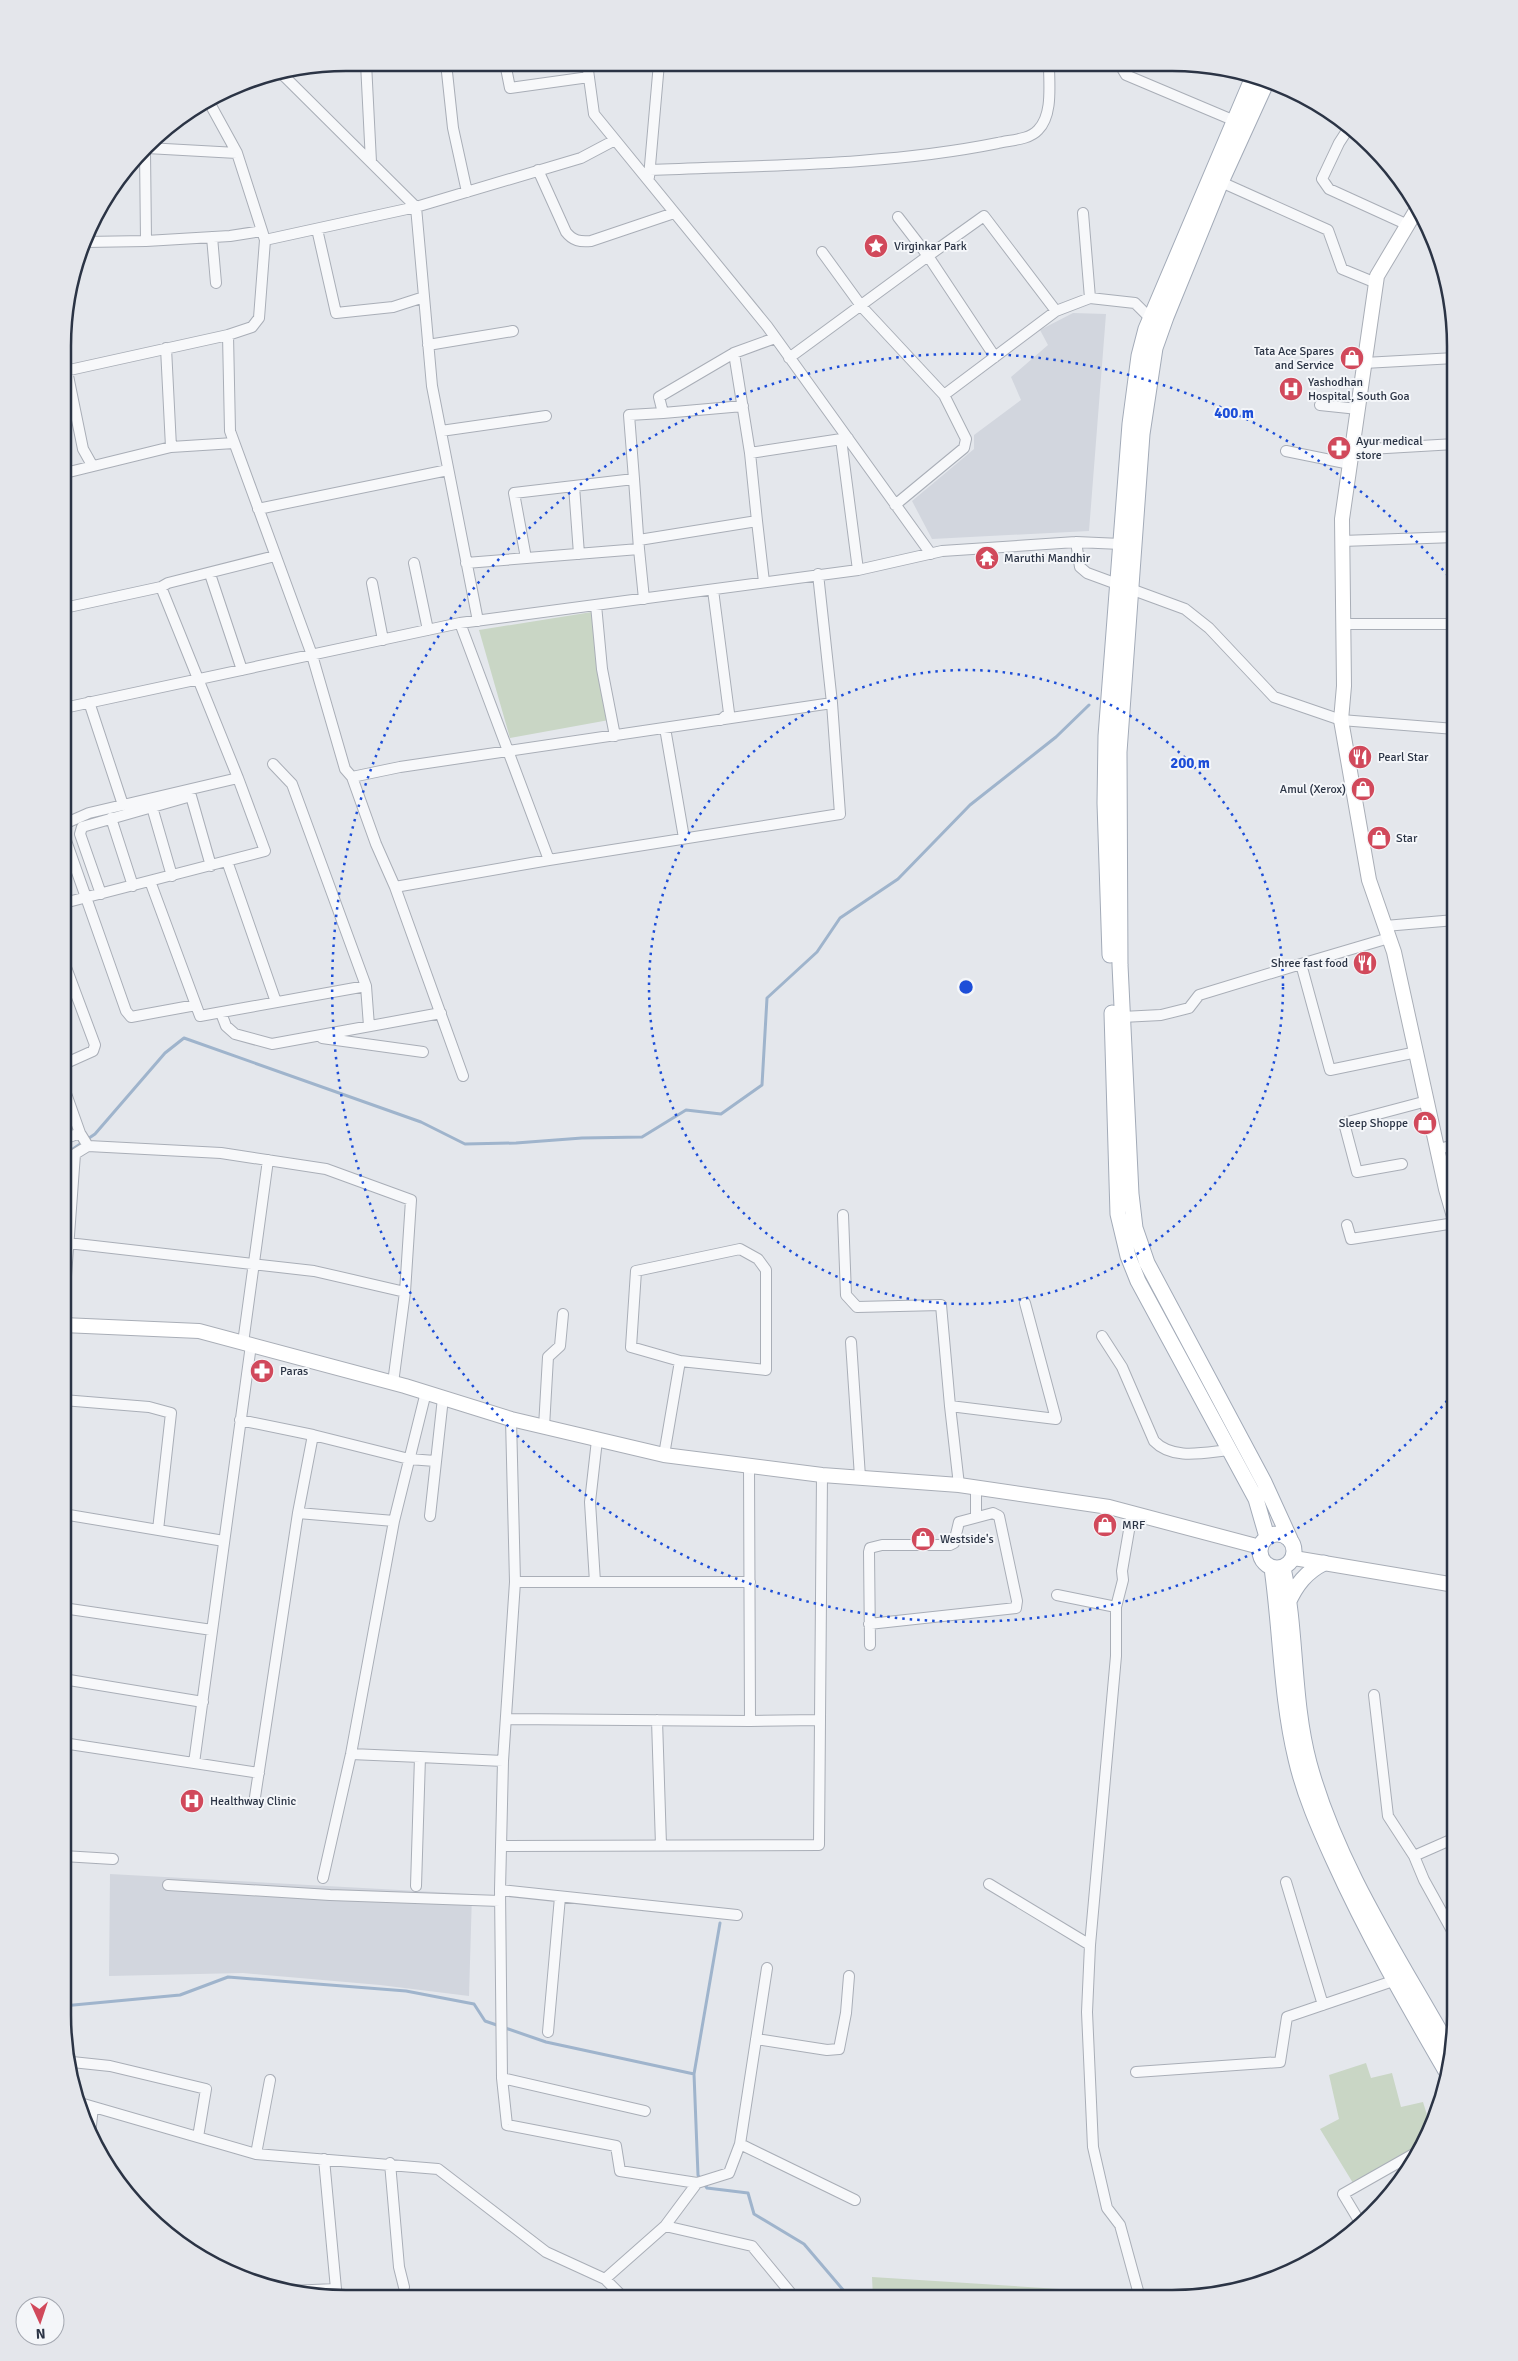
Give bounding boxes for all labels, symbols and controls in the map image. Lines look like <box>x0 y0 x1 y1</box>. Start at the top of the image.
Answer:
place icon: Virginkar Park <box>863 233 889 259</box>
place label: Virginkar Park <box>894 239 967 254</box>
place label: Tata Ace Spares and Service <box>1254 344 1334 373</box>
shop icon: Tata Ace Spares and Service <box>1339 345 1365 371</box>
place label: Yashodhan Hospital, South Goa <box>1308 375 1410 404</box>
hospital icon: Yashodhan Hospital, South Goa <box>1278 376 1304 402</box>
text: 400 m <box>1214 404 1254 422</box>
place label: Ayur medical store <box>1356 434 1423 463</box>
pharmacy icon: Ayur medical store <box>1326 435 1352 461</box>
temple icon: Maruthi Mandhir <box>974 545 1000 571</box>
place label: Maruthi Mandhir <box>1004 551 1091 566</box>
restaurant icon: Pearl Star <box>1347 744 1373 770</box>
place label: Pearl Star <box>1378 750 1429 765</box>
text: 200 m <box>1170 754 1210 772</box>
shop icon: Amul (Xerox) <box>1350 776 1376 802</box>
place label: Amul (Xerox) <box>1280 782 1346 797</box>
shop icon: Star <box>1366 825 1392 851</box>
place label: Star <box>1396 831 1418 846</box>
restaurant icon: Shree fast food <box>1352 950 1378 976</box>
place label: Shree fast food <box>1271 956 1348 971</box>
centre of rings <box>957 978 975 996</box>
shop icon: Sleep Shoppe <box>1412 1110 1438 1136</box>
place label: Sleep Shoppe <box>1339 1116 1408 1131</box>
pharmacy icon: Paras <box>249 1358 275 1384</box>
place label: Paras <box>280 1364 308 1379</box>
shop icon: MRF <box>1092 1512 1118 1538</box>
place label: MRF <box>1122 1518 1145 1533</box>
shop icon: Westside's <box>910 1526 936 1552</box>
place label: Westside's <box>940 1532 994 1547</box>
hospital icon: Healthway Clinic <box>179 1788 205 1814</box>
place label: Healthway Clinic <box>210 1794 297 1809</box>
north arrow <box>15 2296 65 2346</box>
text: N <box>35 2325 46 2342</box>

